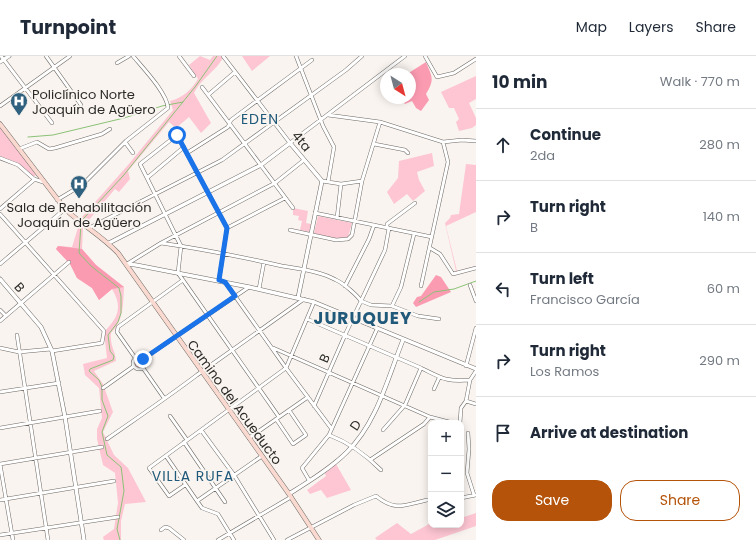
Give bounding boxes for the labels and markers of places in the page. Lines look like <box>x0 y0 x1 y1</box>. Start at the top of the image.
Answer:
place label: Policlínico Norte Joaquín de Agüero <box>32 85 156 119</box>
hospital icon: Policlínico Norte Joaquín de Agüero <box>9 91 29 116</box>
hospital icon: Sala de Rehabilitación Joaquín de Agüero <box>69 174 89 199</box>
place label: Sala de Rehabilitación Joaquín de Agüero <box>7 198 151 232</box>

